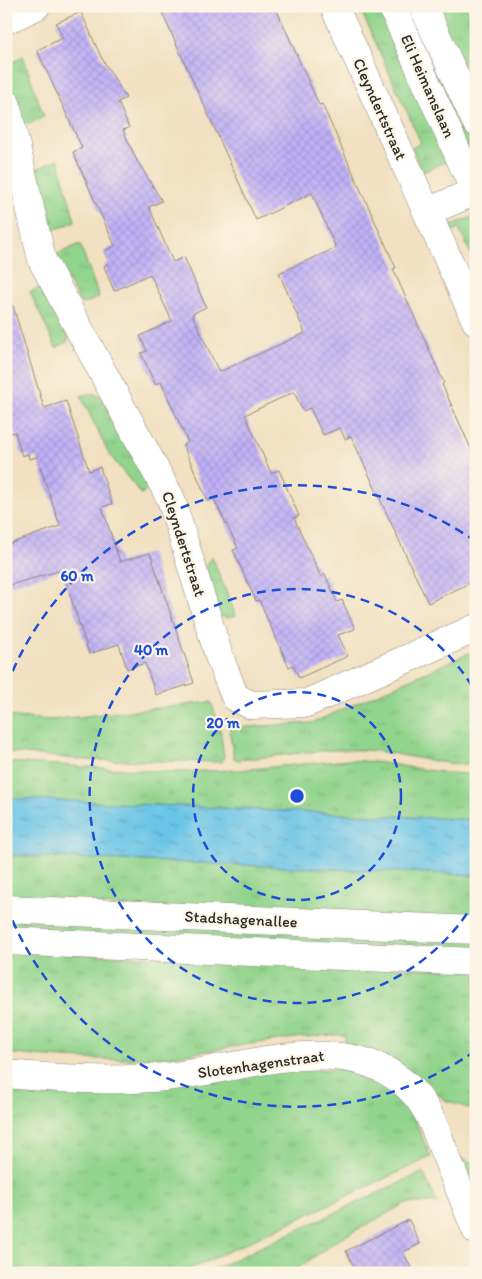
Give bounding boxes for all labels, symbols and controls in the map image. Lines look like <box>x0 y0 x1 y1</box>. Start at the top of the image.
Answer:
street label: Eli Heimanslaan <box>397 31 459 141</box>
street label: Cleyndertstraat <box>349 55 411 163</box>
street label: Cleyndertstraat <box>158 489 210 599</box>
text: 60 m <box>60 567 94 585</box>
text: 40 m <box>134 641 169 659</box>
text: 20 m <box>206 714 240 732</box>
centre of rings <box>288 787 306 805</box>
street label: Stadshagenallee <box>184 907 298 931</box>
street label: Slotenhagenstraat <box>196 1046 326 1082</box>

